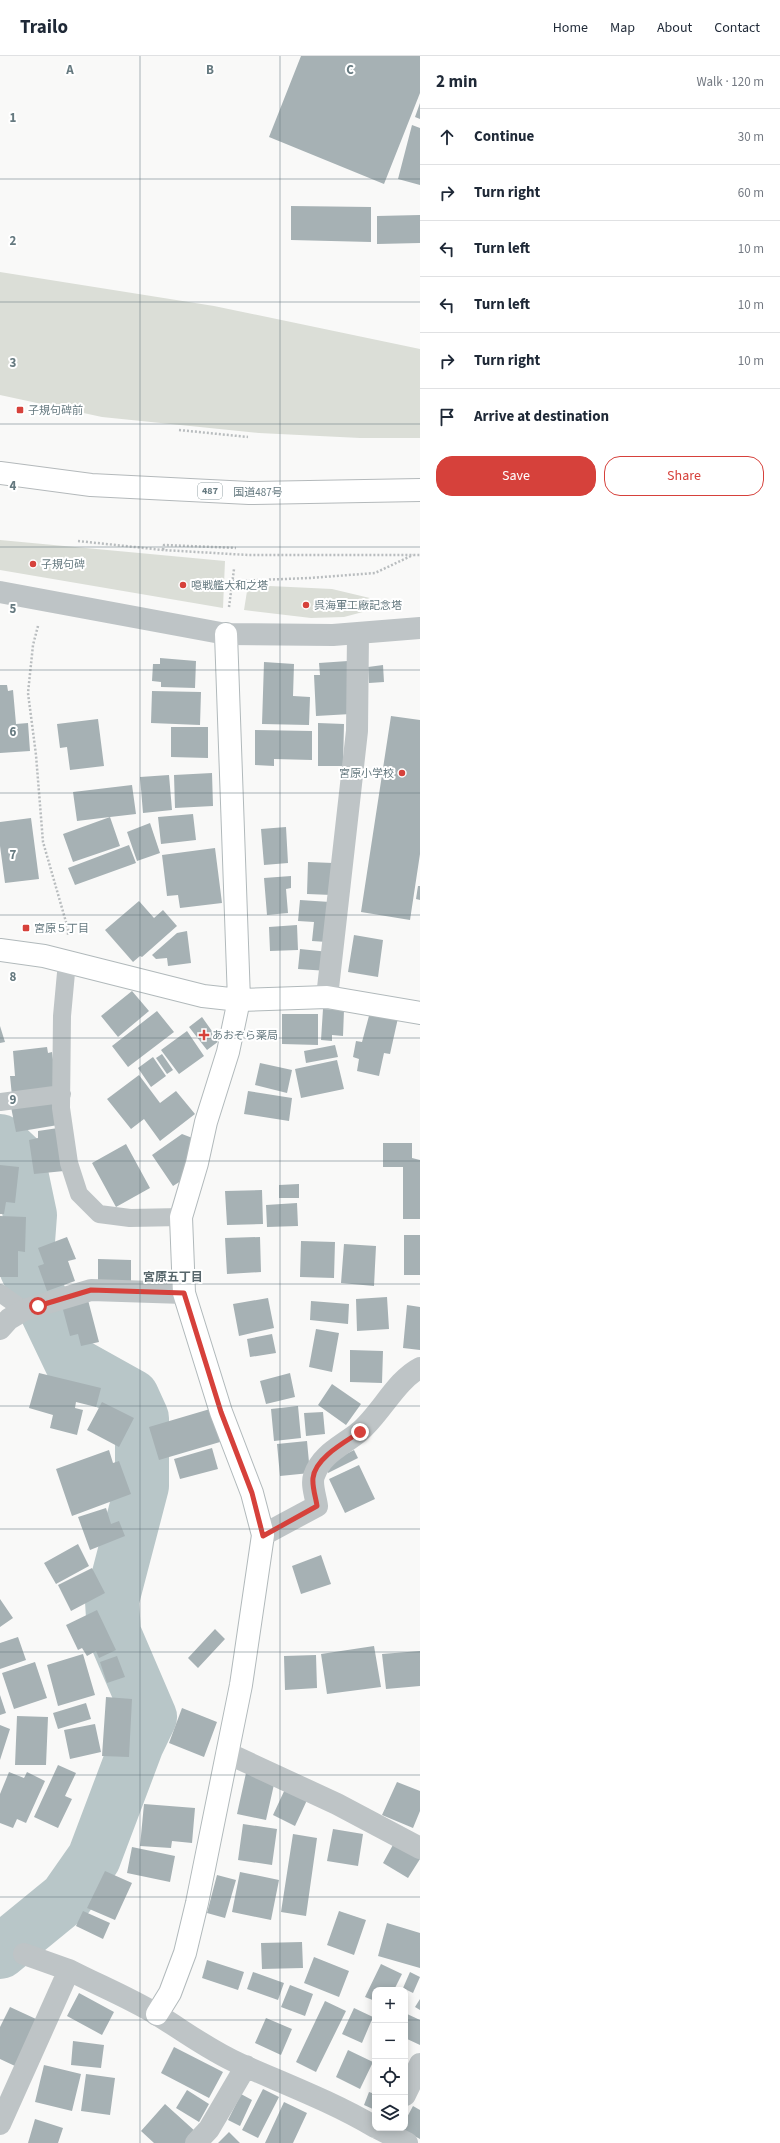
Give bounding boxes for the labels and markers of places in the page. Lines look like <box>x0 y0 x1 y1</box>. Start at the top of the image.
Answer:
place label: 子規句碑前 <box>28 403 83 418</box>
marker: 子規句碑前 <box>15 405 25 415</box>
place label: 子規句碑 <box>41 557 85 572</box>
marker: 子規句碑 <box>28 559 38 569</box>
place label: 噫戦艦大和之塔 <box>191 578 268 593</box>
marker: 噫戦艦大和之塔 <box>178 580 188 590</box>
place label: 呉海軍工廠記念塔 <box>314 598 402 613</box>
marker: 呉海軍工廠記念塔 <box>301 600 311 610</box>
place label: 宮原小学校 <box>339 766 394 781</box>
marker: 宮原小学校 <box>397 768 407 778</box>
place label: 宮原５丁目 <box>34 921 89 936</box>
marker: 宮原５丁目 <box>21 923 31 933</box>
place label: あおぞら薬局 <box>212 1028 278 1043</box>
marker: あおぞら薬局 <box>199 1030 209 1040</box>

